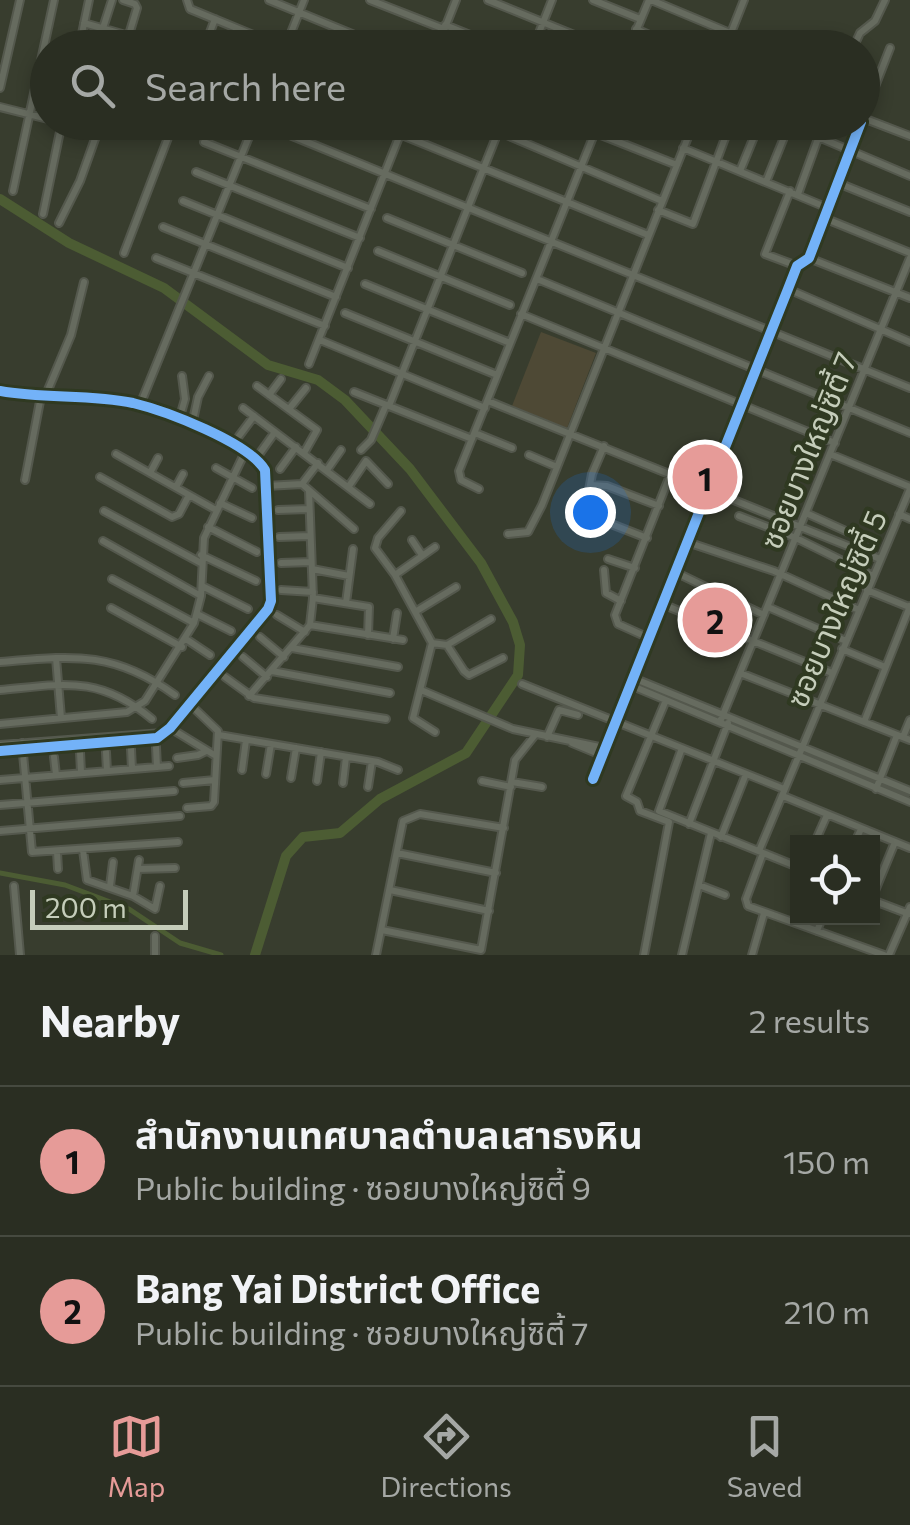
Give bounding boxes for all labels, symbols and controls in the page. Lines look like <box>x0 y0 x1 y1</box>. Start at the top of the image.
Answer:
search box <box>30 30 880 140</box>
icon: search <box>65 58 120 113</box>
text: Search here <box>145 62 346 109</box>
street label: ซอยบางใหญ่ซิตี้ 7 <box>751 346 863 554</box>
pin: 1 <box>672 440 738 514</box>
your location <box>565 487 616 538</box>
street label: ซอยบางใหญ่ซิตี้ 5 <box>777 504 893 712</box>
pin: 2 <box>682 582 748 658</box>
map controls <box>790 835 880 925</box>
button: locate <box>790 835 880 925</box>
scale bar <box>30 885 188 930</box>
text: 200 m <box>45 890 127 924</box>
text: Nearby <box>40 994 180 1046</box>
text: 2 results <box>749 1000 870 1040</box>
text: สำนักงานเทศบาลตำบลเสาธงหิน <box>135 1110 643 1157</box>
text: 1 <box>65 1141 80 1181</box>
text: 150 m <box>783 1141 870 1181</box>
text: Public building · ซอยบางใหญ่ซิตี้ 9 <box>135 1167 591 1207</box>
text: Bang Yai District Office <box>135 1264 540 1311</box>
text: 2 <box>63 1291 82 1331</box>
text: 210 m <box>784 1291 870 1331</box>
text: Public building · ซอยบางใหญ่ซิตี้ 7 <box>135 1312 589 1352</box>
tab: Map <box>108 1409 165 1503</box>
tab: Directions <box>380 1409 512 1503</box>
tab: Saved <box>727 1409 802 1503</box>

